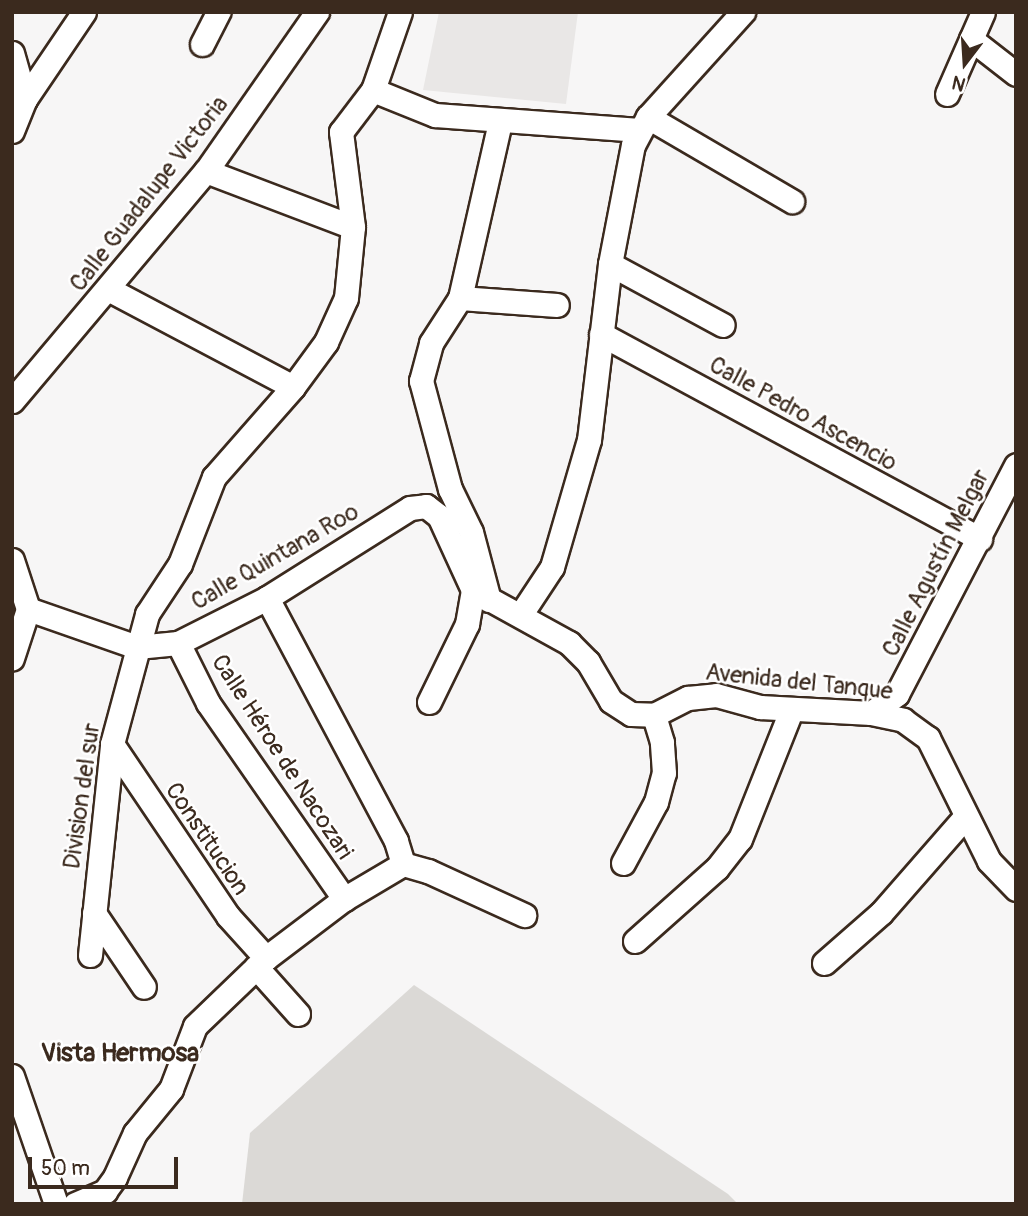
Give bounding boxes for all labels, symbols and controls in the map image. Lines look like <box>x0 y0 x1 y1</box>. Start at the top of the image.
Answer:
north arrow <box>930 28 1000 98</box>
text: N <box>949 70 969 96</box>
street label: Calle Guadalupe Victoria <box>64 91 234 297</box>
street label: Calle Pedro Ascencio <box>704 350 902 478</box>
street label: Calle Agustín Melgar <box>876 464 996 662</box>
street label: Calle Quintana Roo <box>186 497 364 617</box>
street label: Calle Héroe de Nacozari <box>205 649 359 865</box>
street label: Avenida del Tanque <box>704 658 894 706</box>
street label: Division del sur <box>57 721 107 871</box>
street label: Constitucion <box>159 777 255 901</box>
district label: Vista Hermosa <box>41 1038 199 1070</box>
scale bar <box>32 1142 182 1186</box>
text: 50 m <box>41 1155 90 1182</box>

